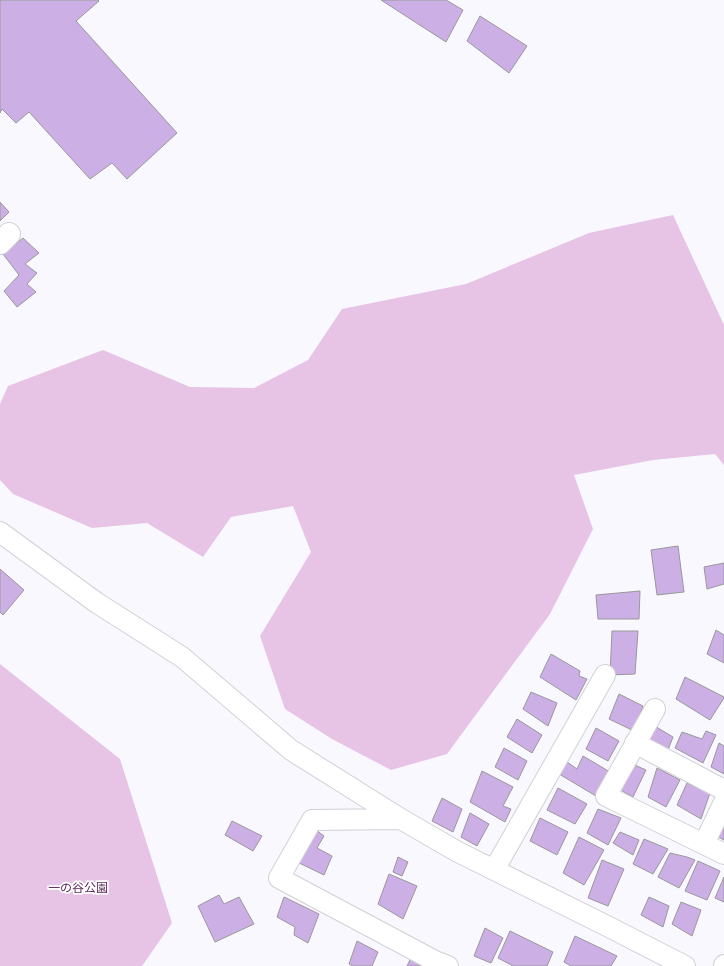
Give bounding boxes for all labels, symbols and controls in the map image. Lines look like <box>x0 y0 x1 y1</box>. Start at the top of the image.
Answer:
park label: 一の谷公園 <box>48 881 108 895</box>

